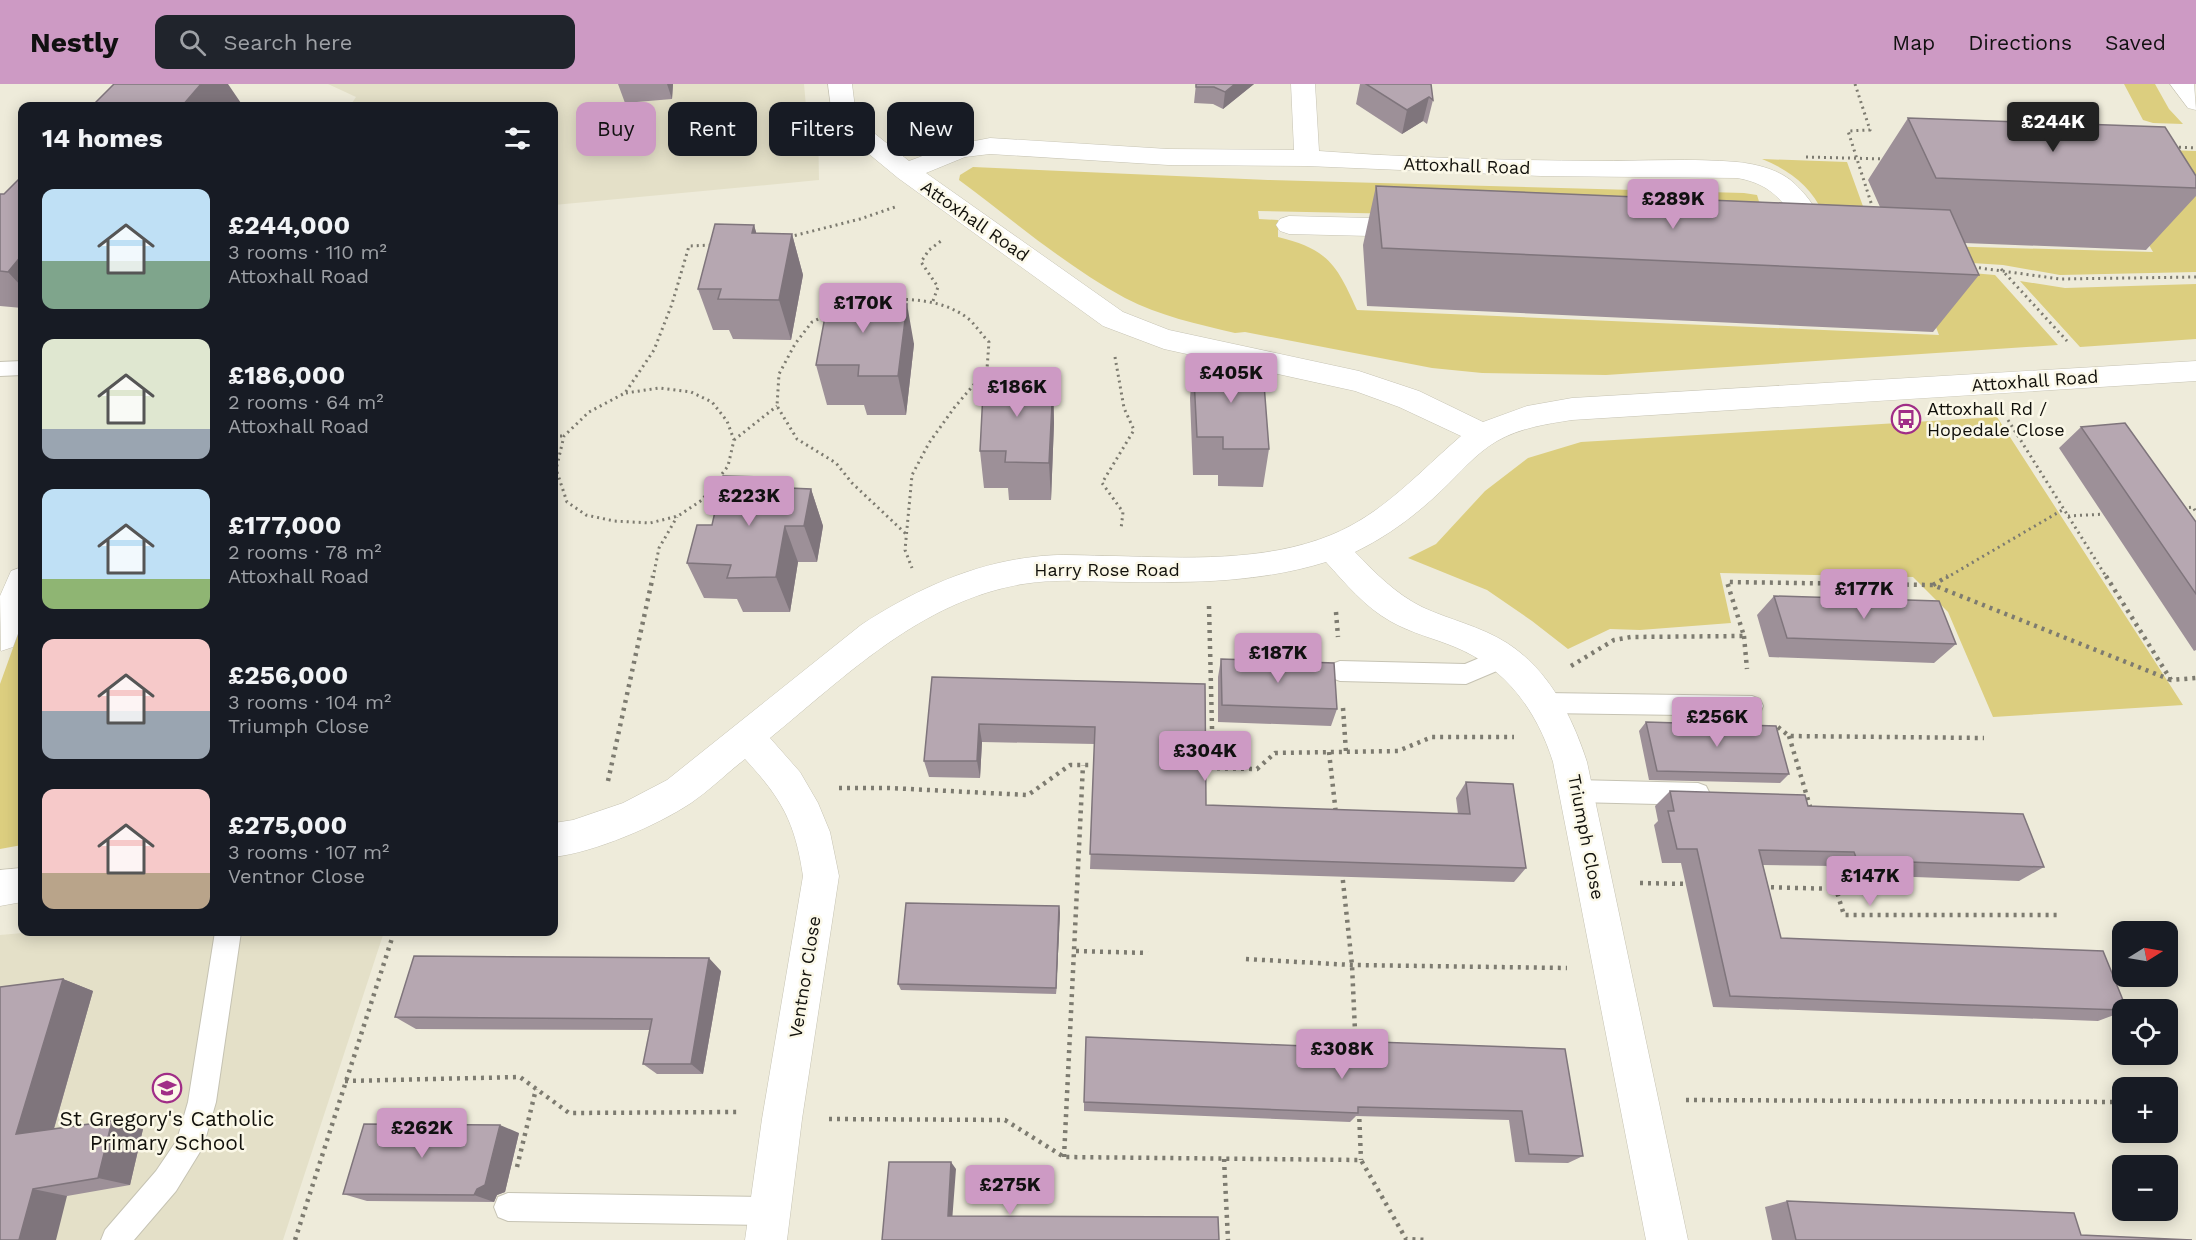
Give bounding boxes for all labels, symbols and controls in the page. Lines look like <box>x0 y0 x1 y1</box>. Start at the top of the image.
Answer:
search box <box>155 15 575 69</box>
text: Nestly <box>30 26 119 59</box>
icon: search <box>176 26 209 59</box>
text: Search here <box>224 30 352 55</box>
text: Map <box>1892 30 1935 55</box>
text: Directions <box>1968 30 2072 55</box>
text: Saved <box>2105 30 2166 55</box>
chip: Buy <box>576 102 656 156</box>
chip: Rent <box>668 102 757 156</box>
chip: Filters <box>769 102 875 156</box>
chip: New <box>887 102 974 156</box>
pin: £244K <box>2011 102 2095 153</box>
text: £244K <box>2021 109 2085 133</box>
icon: filters <box>501 122 534 155</box>
text: 14 homes <box>42 123 163 153</box>
street label: Attoxhall Road <box>1403 153 1531 178</box>
street label: Attoxhall Road <box>917 176 1033 266</box>
pin: £289K <box>1631 179 1715 230</box>
text: £289K <box>1641 186 1705 210</box>
text: £244,000 <box>228 210 350 240</box>
icon: home <box>90 213 162 285</box>
text: 3 rooms · 110 m² <box>228 240 387 264</box>
text: Attoxhall Road <box>228 264 369 288</box>
pin: £170K <box>821 283 905 334</box>
text: £170K <box>833 290 893 314</box>
pin: £405K <box>1189 353 1273 404</box>
text: £186,000 <box>228 360 345 390</box>
text: £405K <box>1199 360 1263 384</box>
icon: home <box>90 363 162 435</box>
street label: Attoxhall Road <box>1971 366 2099 395</box>
pin: £186K <box>975 367 1059 418</box>
text: £186K <box>987 374 1047 398</box>
text: 2 rooms · 64 m² <box>228 390 384 414</box>
place label: Attoxhall Rd / Hopedale Close <box>1927 398 2065 440</box>
bus stop icon: Attoxhall Rd / Hopedale Close <box>1890 403 1922 435</box>
text: Attoxhall Road <box>228 414 369 438</box>
pin: £223K <box>707 476 791 527</box>
text: £223K <box>718 483 780 507</box>
text: £177,000 <box>228 510 341 540</box>
icon: home <box>90 513 162 585</box>
text: 2 rooms · 78 m² <box>228 540 382 564</box>
street label: Harry Rose Road <box>1034 559 1180 580</box>
text: Attoxhall Road <box>228 564 369 588</box>
pin: £177K <box>1822 569 1906 620</box>
text: £177K <box>1834 576 1894 600</box>
pin: £187K <box>1236 633 1320 684</box>
text: £187K <box>1249 640 1307 664</box>
text: £256,000 <box>228 660 348 690</box>
icon: home <box>90 663 162 735</box>
text: 3 rooms · 104 m² <box>228 690 391 714</box>
pin: £256K <box>1675 697 1759 748</box>
text: £256K <box>1686 704 1748 728</box>
text: Triumph Close <box>228 714 369 738</box>
pin: £304K <box>1163 731 1247 782</box>
text: £304K <box>1173 738 1237 762</box>
street label: Triumph Close <box>1564 773 1609 901</box>
text: £275,000 <box>228 810 347 840</box>
icon: home <box>90 813 162 885</box>
text: 3 rooms · 107 m² <box>228 840 389 864</box>
pin: £147K <box>1828 856 1912 907</box>
text: £147K <box>1841 863 1899 887</box>
text: Ventnor Close <box>228 864 365 888</box>
street label: Ventnor Close <box>784 914 825 1039</box>
north arrow <box>2112 921 2178 987</box>
map controls <box>2112 921 2178 1221</box>
button: locate <box>2112 999 2178 1065</box>
pin: £308K <box>1300 1029 1384 1080</box>
text: £308K <box>1310 1036 1374 1060</box>
school or university icon: St Gregory's Catholic Primary School <box>151 1072 183 1104</box>
button: + <box>2112 1077 2178 1143</box>
place label: St Gregory's Catholic Primary School <box>59 1106 275 1155</box>
pin: £262K <box>380 1108 464 1159</box>
text: £262K <box>391 1115 453 1139</box>
button: − <box>2112 1155 2178 1221</box>
pin: £275K <box>968 1165 1052 1216</box>
text: £275K <box>979 1172 1041 1196</box>

